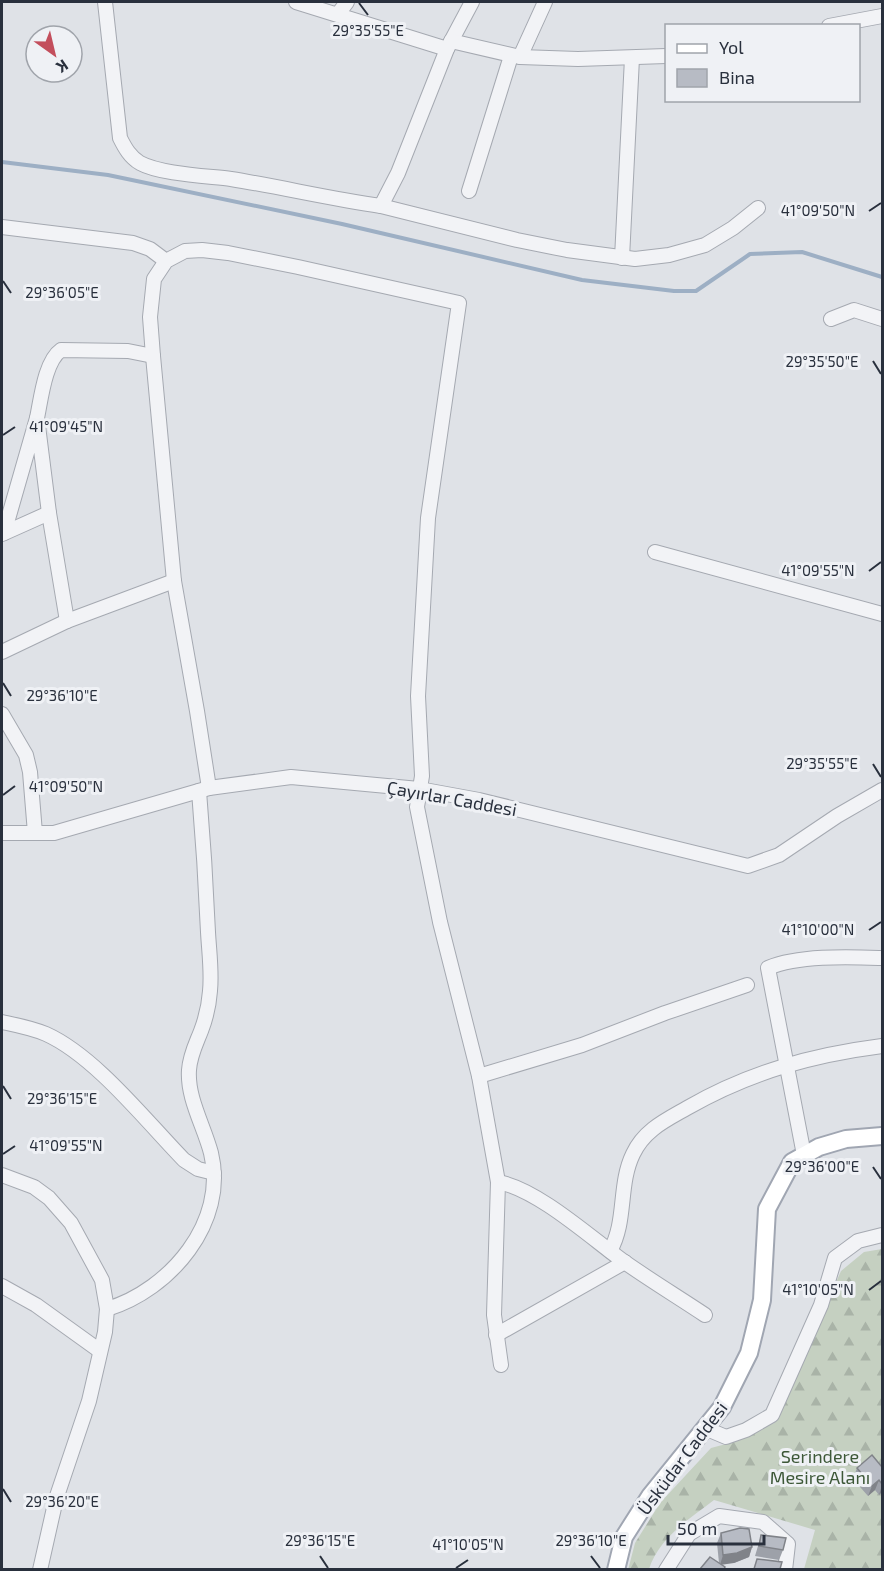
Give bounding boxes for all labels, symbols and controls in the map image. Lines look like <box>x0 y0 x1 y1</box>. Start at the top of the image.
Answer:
text: 29°35'55"E <box>332 21 404 39</box>
north arrow <box>24 24 84 84</box>
legend <box>665 24 860 102</box>
text: Yol <box>719 36 744 58</box>
text: K <box>52 56 72 78</box>
text: Bina <box>719 66 755 88</box>
text: 41°09'50"N <box>781 201 855 219</box>
text: 29°36'05"E <box>25 283 99 301</box>
text: 29°35'50"E <box>786 352 858 370</box>
text: 41°09'45"N <box>29 417 103 435</box>
text: 41°09'55"N <box>781 561 855 579</box>
text: 29°36'10"E <box>26 686 98 704</box>
text: 29°35'55"E <box>786 754 858 772</box>
street label: Çayırlar Caddesi <box>385 776 519 821</box>
text: 41°09'50"N <box>29 777 103 795</box>
text: 41°10'00"N <box>782 920 854 938</box>
text: 29°36'15"E <box>27 1089 97 1107</box>
text: 41°09'55"N <box>29 1136 103 1154</box>
text: 29°36'00"E <box>785 1157 859 1175</box>
text: 41°10'05"N <box>782 1280 854 1298</box>
street label: Üsküdar Caddesi <box>632 1397 732 1519</box>
park label: Serindere Mesire Alanı <box>770 1445 870 1488</box>
text: 29°36'20"E <box>25 1492 99 1510</box>
scale bar <box>668 1508 764 1546</box>
text: 50 m <box>677 1517 717 1539</box>
text: 29°36'15"E <box>285 1531 355 1549</box>
text: 29°36'10"E <box>555 1531 627 1549</box>
text: 41°10'05"N <box>432 1535 504 1553</box>

